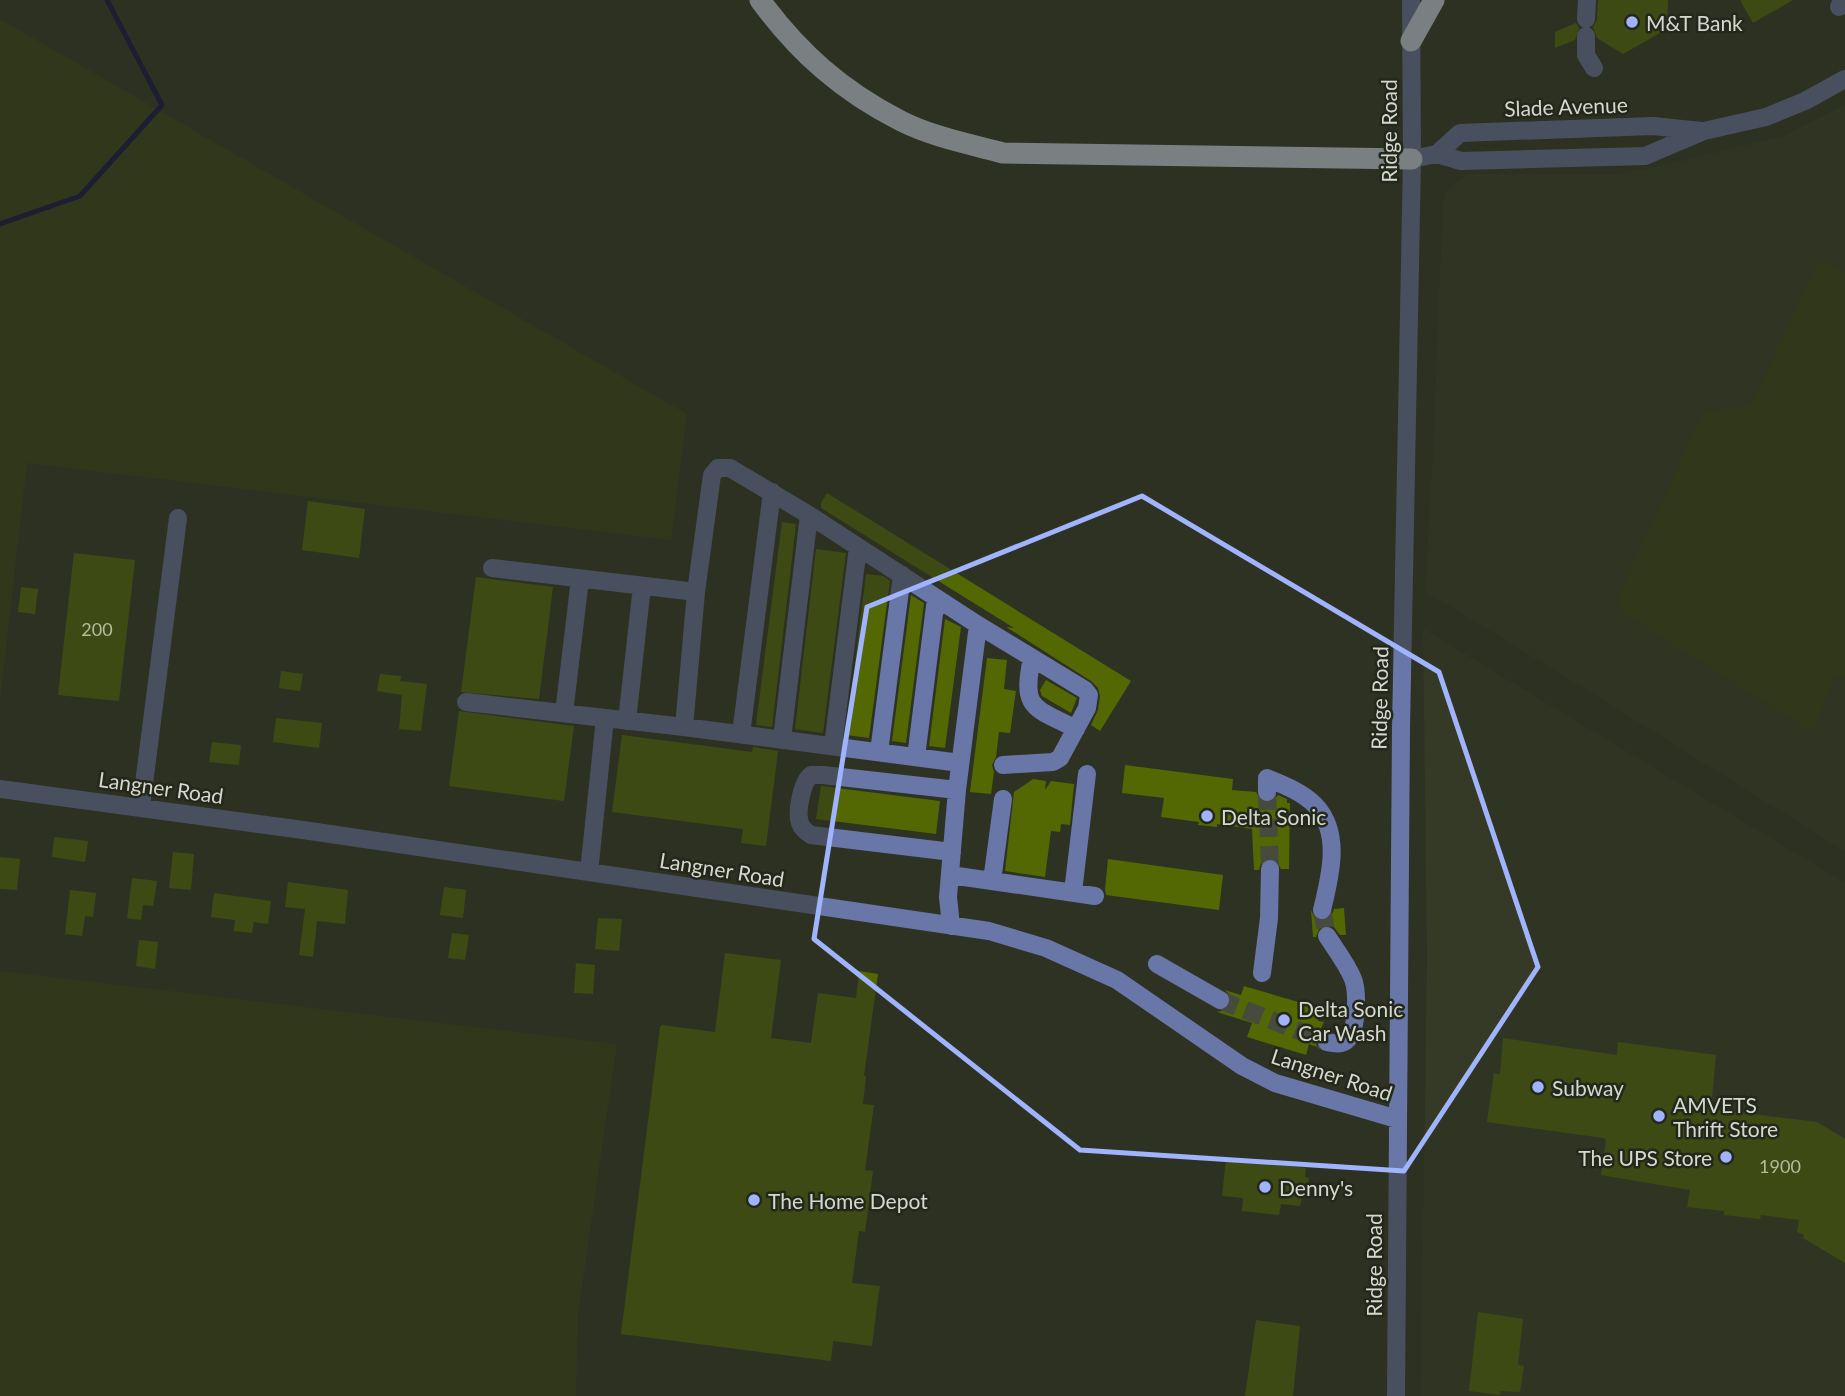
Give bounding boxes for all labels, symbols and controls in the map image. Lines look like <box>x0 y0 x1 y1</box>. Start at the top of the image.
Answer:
place label: M&T Bank <box>1646 10 1743 35</box>
marker: M&T Bank <box>1624 14 1640 30</box>
street label: Ridge Road <box>1376 79 1401 183</box>
street label: Slade Avenue <box>1504 91 1628 121</box>
house number: 200 <box>81 618 113 640</box>
street label: Ridge Road <box>1366 646 1392 750</box>
street label: Langner Road <box>97 766 225 808</box>
place label: Delta Sonic <box>1221 804 1326 829</box>
marker: Delta Sonic <box>1199 808 1215 824</box>
street label: Langner Road <box>658 847 786 891</box>
place label: Delta Sonic Car Wash <box>1298 996 1403 1045</box>
marker: Delta Sonic Car Wash <box>1276 1012 1292 1028</box>
street label: Langner Road <box>1268 1043 1396 1105</box>
place label: Subway <box>1552 1075 1624 1100</box>
marker: Subway <box>1530 1079 1546 1095</box>
place label: AMVETS Thrift Store <box>1673 1092 1778 1141</box>
marker: AMVETS Thrift Store <box>1651 1108 1667 1124</box>
place label: The UPS Store <box>1578 1145 1712 1170</box>
marker: The UPS Store <box>1718 1149 1734 1165</box>
house number: 1900 <box>1759 1155 1801 1177</box>
place label: Denny's <box>1279 1175 1353 1200</box>
marker: Denny's <box>1257 1179 1273 1195</box>
place label: The Home Depot <box>768 1188 928 1213</box>
marker: The Home Depot <box>746 1192 762 1208</box>
street label: Ridge Road <box>1361 1213 1386 1317</box>

